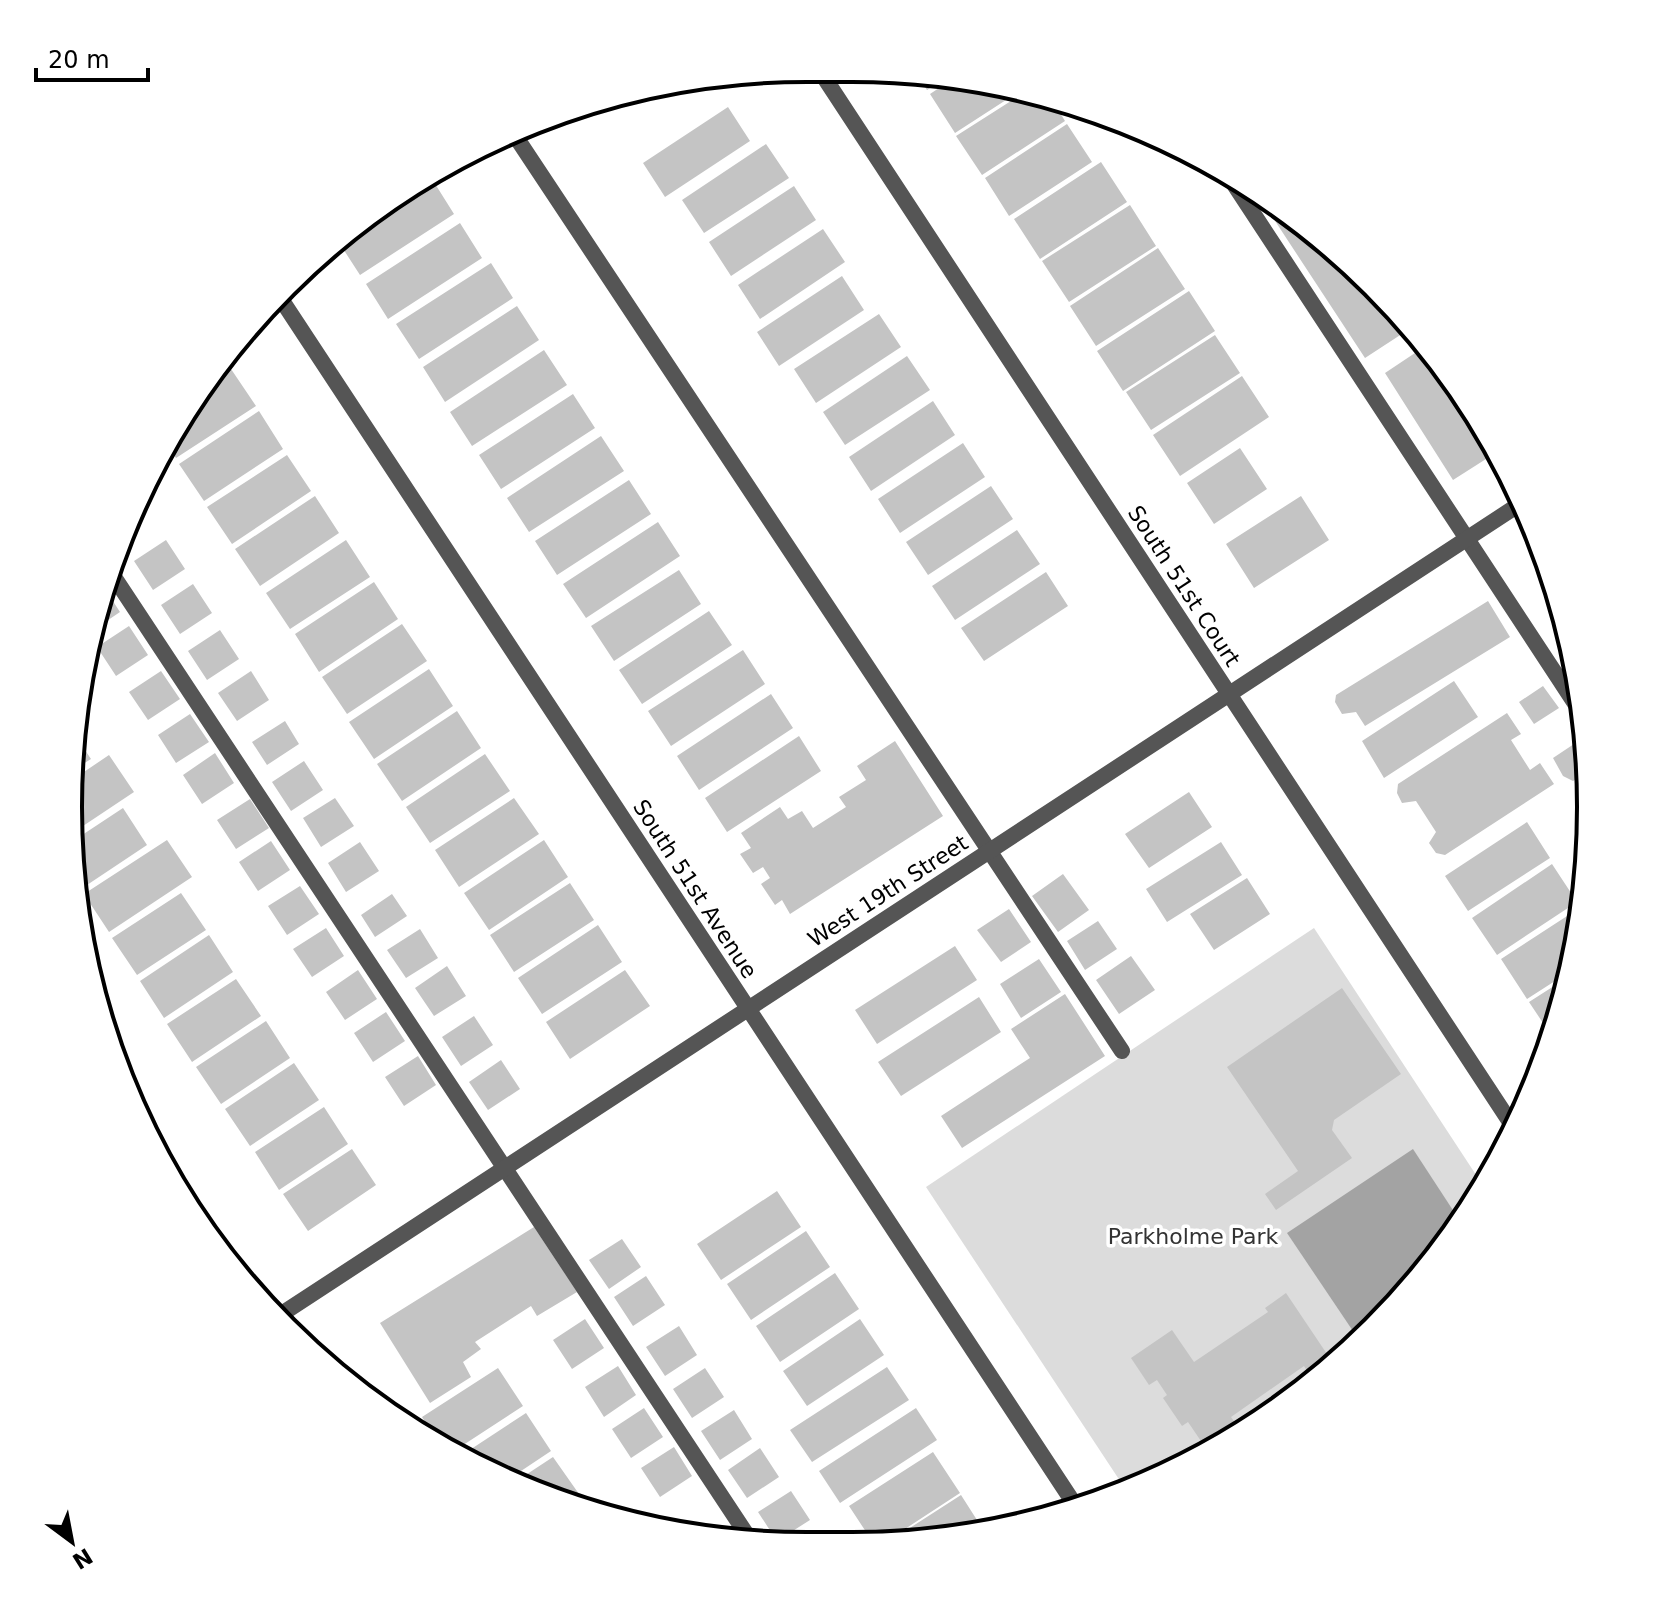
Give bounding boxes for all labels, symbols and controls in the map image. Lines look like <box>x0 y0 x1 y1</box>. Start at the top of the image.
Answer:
scale bar <box>36 32 148 82</box>
text: 20 m <box>48 46 110 74</box>
street label: South 51st Court <box>1123 501 1245 671</box>
street label: South 51st Avenue <box>628 795 762 983</box>
street label: West 19th Street <box>803 830 973 952</box>
park label: Parkholme Park <box>1108 1224 1279 1249</box>
north arrow <box>32 1502 112 1582</box>
text: N <box>68 1543 97 1574</box>

